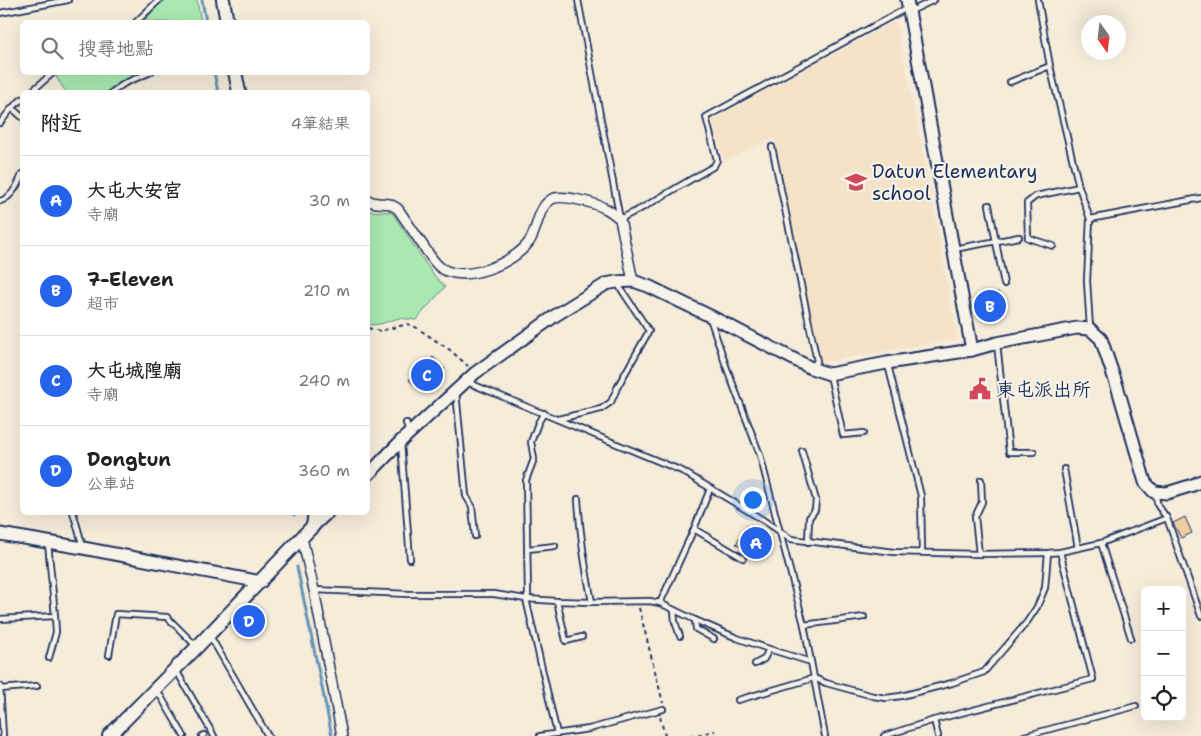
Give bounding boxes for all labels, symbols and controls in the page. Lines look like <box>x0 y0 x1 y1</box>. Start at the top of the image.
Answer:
north arrow <box>1081 15 1126 60</box>
search box <box>20 20 370 75</box>
icon: search <box>38 34 66 62</box>
text: 搜尋地點 <box>78 36 154 61</box>
text: 附近 <box>40 109 82 137</box>
text: 4筆結果 <box>291 113 350 134</box>
place label: Datun Elementary school <box>872 159 1037 206</box>
school or university icon: Datun Elementary school <box>843 169 869 195</box>
text: 大屯大安宮 <box>87 178 182 203</box>
text: A <box>50 190 62 211</box>
text: 30 m <box>309 190 350 211</box>
text: 寺廟 <box>87 204 119 225</box>
text: 7-Eleven <box>87 267 174 292</box>
text: B <box>51 280 61 301</box>
text: 210 m <box>303 280 350 301</box>
pin: B <box>974 287 1006 325</box>
text: 超市 <box>87 293 119 314</box>
pin: C <box>411 356 443 394</box>
text: 大屯城隍廟 <box>87 358 182 383</box>
text: C <box>51 370 61 391</box>
text: 240 m <box>298 370 350 391</box>
public building icon: 東屯派出所 <box>967 376 993 402</box>
place label: 東屯派出所 <box>996 377 1091 402</box>
text: 寺廟 <box>87 384 119 405</box>
text: Dongtun <box>87 447 171 472</box>
text: D <box>50 460 62 481</box>
text: 360 m <box>298 460 350 481</box>
text: 公車站 <box>87 473 135 494</box>
your location <box>740 487 766 513</box>
pin: A <box>740 524 772 562</box>
map controls <box>1141 586 1186 721</box>
button: + <box>1141 586 1186 631</box>
pin: D <box>233 602 265 640</box>
button: − <box>1141 631 1186 676</box>
button: locate <box>1141 676 1186 721</box>

